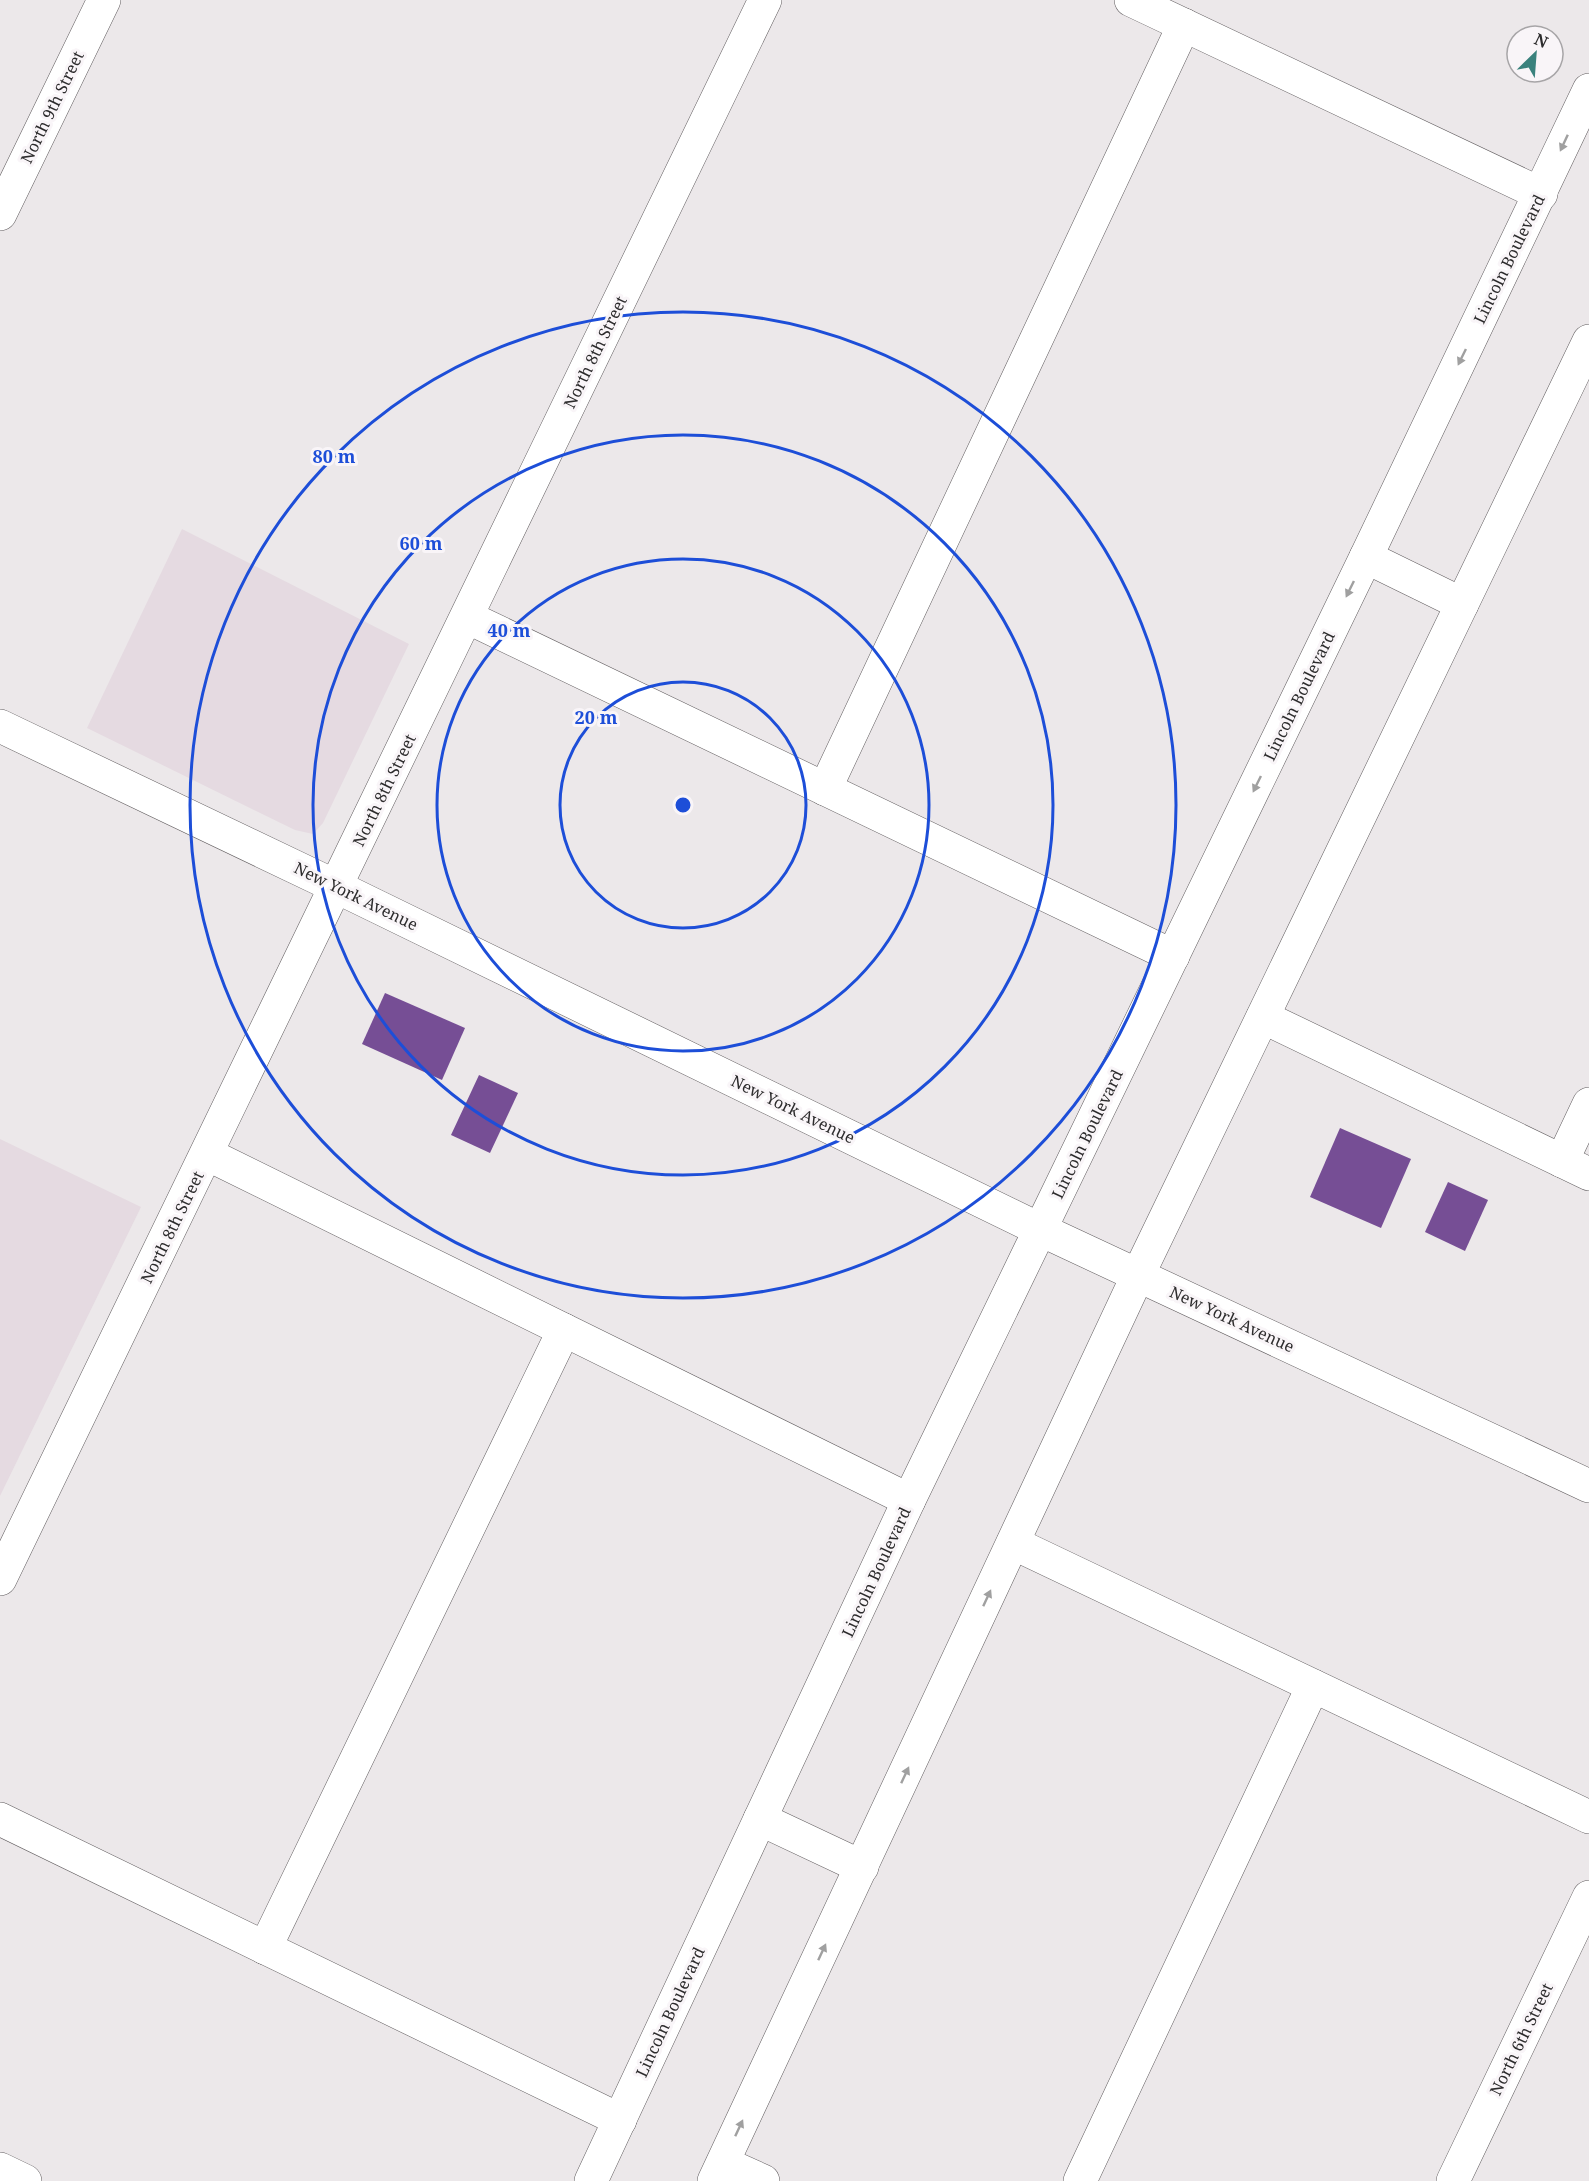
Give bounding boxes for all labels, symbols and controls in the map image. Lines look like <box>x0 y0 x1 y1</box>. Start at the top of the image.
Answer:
north arrow <box>1505 24 1565 84</box>
text: N <box>1531 28 1552 53</box>
street label: North 9th Street <box>15 47 89 167</box>
one-way arrow <box>1560 134 1569 151</box>
street label: Lincoln Boulevard <box>1468 191 1550 327</box>
street label: North 8th Street <box>558 292 632 412</box>
one-way arrow <box>1458 348 1467 365</box>
text: 80 m <box>313 444 356 468</box>
text: 60 m <box>400 531 443 555</box>
one-way arrow <box>1346 581 1355 598</box>
text: 40 m <box>488 618 531 642</box>
street label: Lincoln Boulevard <box>1258 628 1340 764</box>
text: 20 m <box>575 705 618 729</box>
street label: North 8th Street <box>347 730 421 850</box>
one-way arrow <box>1252 775 1261 792</box>
centre of rings <box>673 795 693 815</box>
street label: New York Avenue <box>290 857 422 935</box>
street label: Lincoln Boulevard <box>1046 1066 1128 1202</box>
street label: New York Avenue <box>727 1070 859 1148</box>
street label: North 8th Street <box>135 1167 209 1287</box>
street label: New York Avenue <box>1166 1280 1298 1358</box>
street label: Lincoln Boulevard <box>836 1503 916 1641</box>
one-way arrow <box>982 1589 992 1607</box>
one-way arrow <box>900 1766 909 1783</box>
one-way arrow <box>817 1942 827 1960</box>
street label: Lincoln Boulevard <box>630 1943 710 2081</box>
street label: North 6th Street <box>1484 1979 1558 2099</box>
one-way arrow <box>734 2119 744 2137</box>

